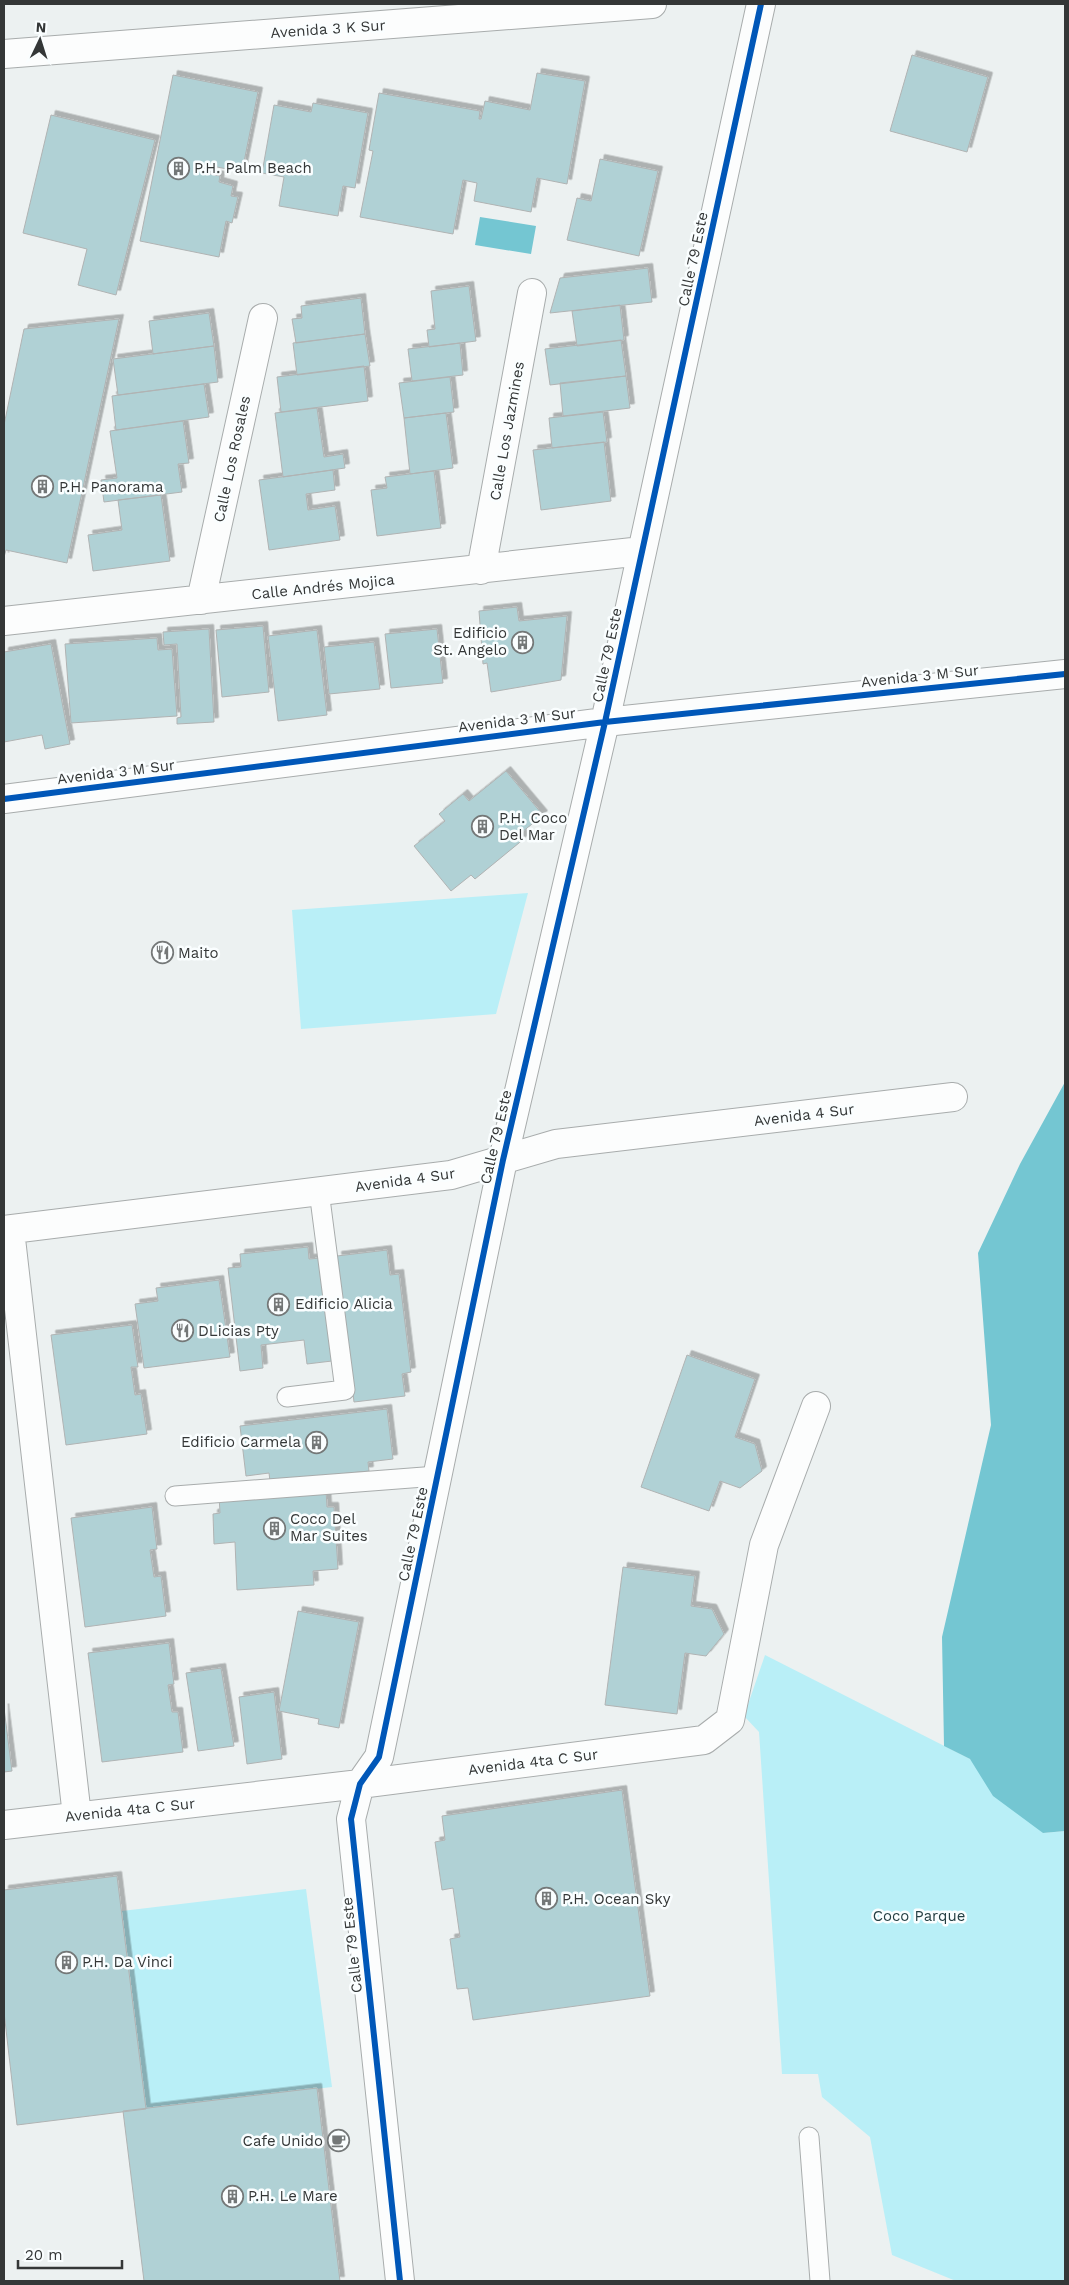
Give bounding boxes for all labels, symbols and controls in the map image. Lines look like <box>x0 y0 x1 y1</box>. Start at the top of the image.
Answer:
north arrow <box>15 15 65 65</box>
street label: Avenida 3 K Sur <box>270 16 386 42</box>
text: N <box>35 19 47 35</box>
building icon: P.H. Palm Beach <box>166 156 190 180</box>
place label: P.H. Palm Beach <box>194 159 312 177</box>
street label: Calle 79 Este <box>674 210 712 308</box>
street label: Calle Los Jazmines <box>486 360 528 502</box>
street label: Calle Los Rosales <box>210 394 254 524</box>
building icon: P.H. Panorama <box>31 475 55 499</box>
place label: P.H. Panorama <box>59 478 164 496</box>
street label: Calle Andrés Mojica <box>251 570 396 603</box>
street label: Calle 79 Este <box>588 606 626 704</box>
place label: Edificio St. Angelo <box>433 624 507 659</box>
building icon: Edificio St. Angelo <box>511 630 535 654</box>
street label: Avenida 3 M Sur <box>860 661 980 691</box>
street label: Avenida 3 M Sur <box>457 704 577 736</box>
street label: Avenida 3 M Sur <box>56 756 176 788</box>
place label: P.H. Coco Del Mar <box>499 809 567 844</box>
building icon: P.H. Coco Del Mar <box>471 815 495 839</box>
restaurant icon: Maito <box>150 941 174 965</box>
place label: Maito <box>178 944 219 962</box>
street label: Calle 79 Este <box>476 1088 516 1186</box>
street label: Avenida 4 Sur <box>753 1100 855 1130</box>
street label: Avenida 4 Sur <box>354 1164 456 1196</box>
building icon: Edificio Alicia <box>267 1292 291 1316</box>
place label: Edificio Alicia <box>295 1295 393 1313</box>
restaurant icon: DLicias Pty <box>170 1319 194 1343</box>
place label: DLicias Pty <box>198 1322 279 1340</box>
building icon: Edificio Carmela <box>305 1430 329 1454</box>
place label: Edificio Carmela <box>181 1433 301 1451</box>
street label: Calle 79 Este <box>394 1485 432 1583</box>
place label: Coco Del Mar Suites <box>290 1510 368 1545</box>
building icon: Coco Del Mar Suites <box>262 1516 286 1540</box>
street label: Avenida 4ta C Sur <box>467 1745 599 1779</box>
street label: Avenida 4ta C Sur <box>64 1794 196 1826</box>
building icon: P.H. Ocean Sky <box>534 1887 558 1911</box>
place label: P.H. Ocean Sky <box>562 1890 671 1908</box>
street label: Calle 79 Este <box>338 1896 366 1994</box>
park label: Coco Parque <box>873 1907 965 1925</box>
building icon: P.H. Da Vinci <box>54 1950 78 1974</box>
place label: P.H. Da Vinci <box>82 1953 172 1971</box>
cafe icon: Cafe Unido <box>327 2129 351 2153</box>
place label: Cafe Unido <box>243 2132 323 2150</box>
building icon: P.H. Le Mare <box>220 2184 244 2208</box>
place label: P.H. Le Mare <box>248 2187 338 2205</box>
scale bar <box>18 2238 121 2270</box>
text: 20 m <box>25 2246 63 2264</box>

